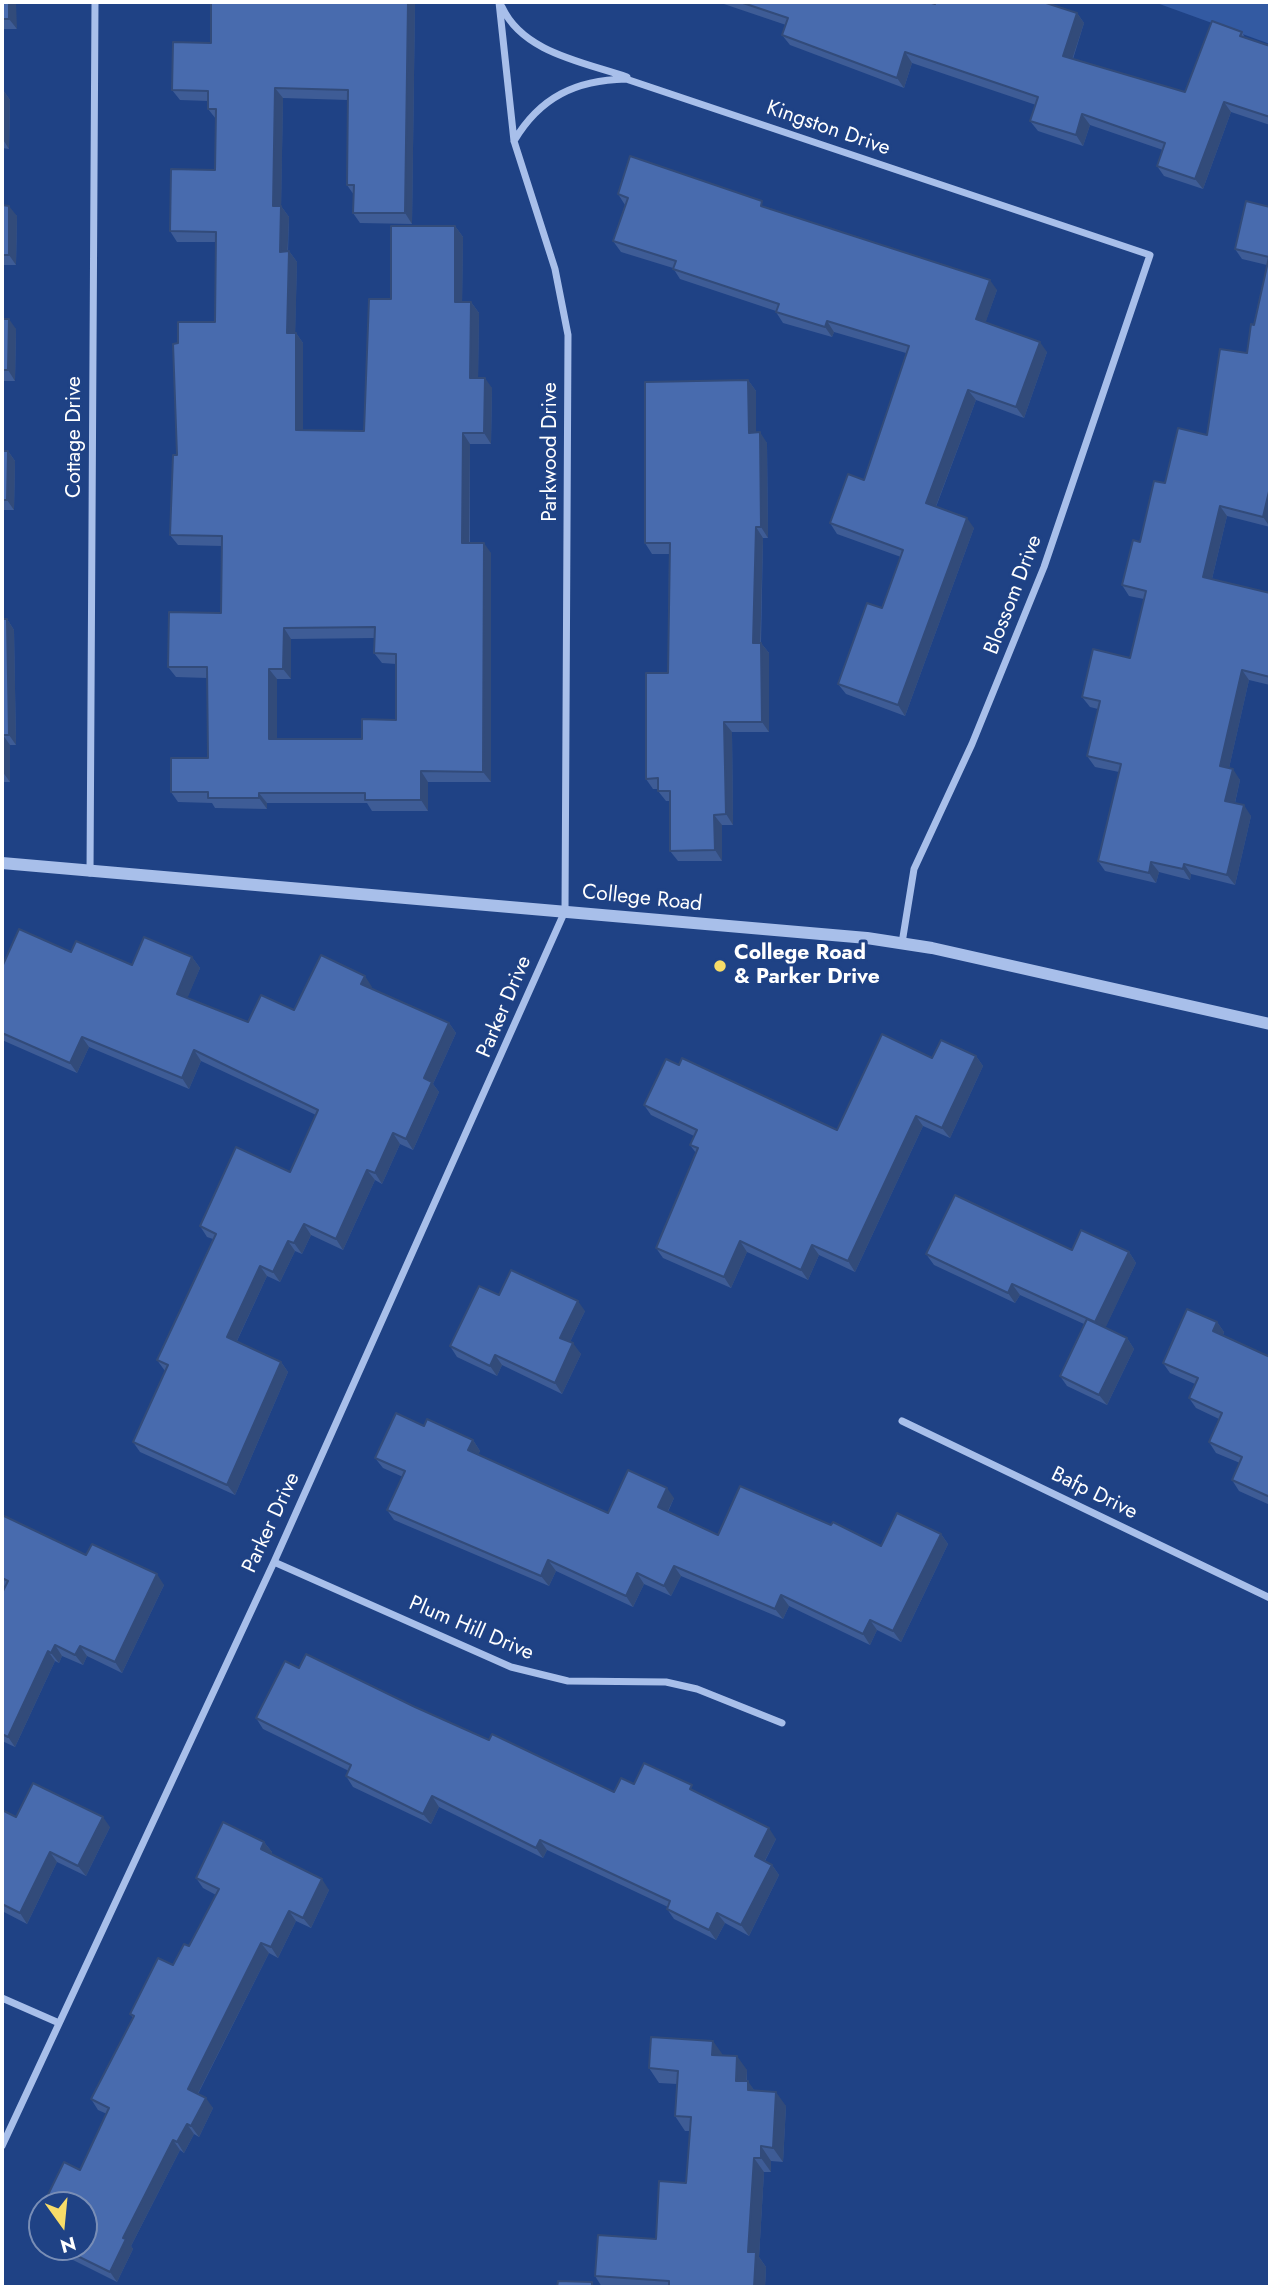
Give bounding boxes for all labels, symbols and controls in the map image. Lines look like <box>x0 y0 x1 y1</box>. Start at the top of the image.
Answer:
street label: Kingston Drive <box>763 96 893 162</box>
street label: Cottage Drive <box>62 376 88 498</box>
street label: Parkwood Drive <box>538 382 564 522</box>
street label: Blossom Drive <box>980 532 1048 658</box>
street label: College Road <box>581 880 703 918</box>
place label: College Road & Parker Drive <box>734 941 880 991</box>
street label: Parker Drive <box>472 952 538 1062</box>
marker: College Road & Parker Drive <box>712 958 728 974</box>
street label: Bafp Drive <box>1047 1462 1141 1526</box>
street label: Parker Drive <box>238 1469 306 1577</box>
street label: Plum Hill Drive <box>405 1591 537 1667</box>
north arrow <box>28 2191 98 2261</box>
text: N <box>57 2230 79 2260</box>

